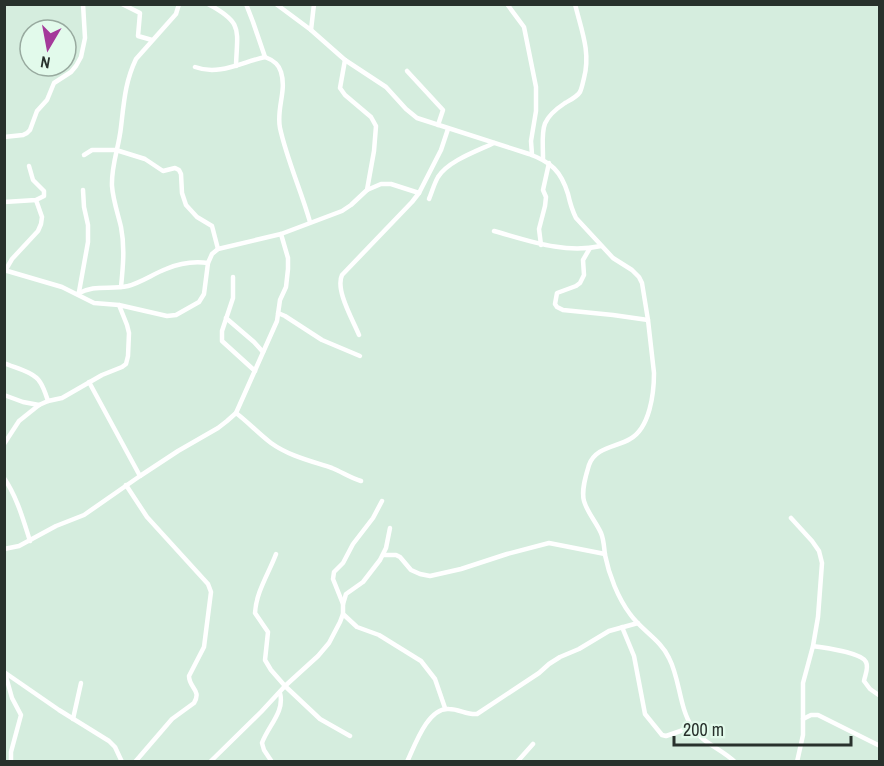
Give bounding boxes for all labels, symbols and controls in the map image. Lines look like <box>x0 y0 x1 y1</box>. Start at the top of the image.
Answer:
north arrow <box>18 18 78 78</box>
text: N <box>39 51 52 74</box>
scale bar <box>674 709 851 747</box>
text: 200 m <box>683 717 724 742</box>

